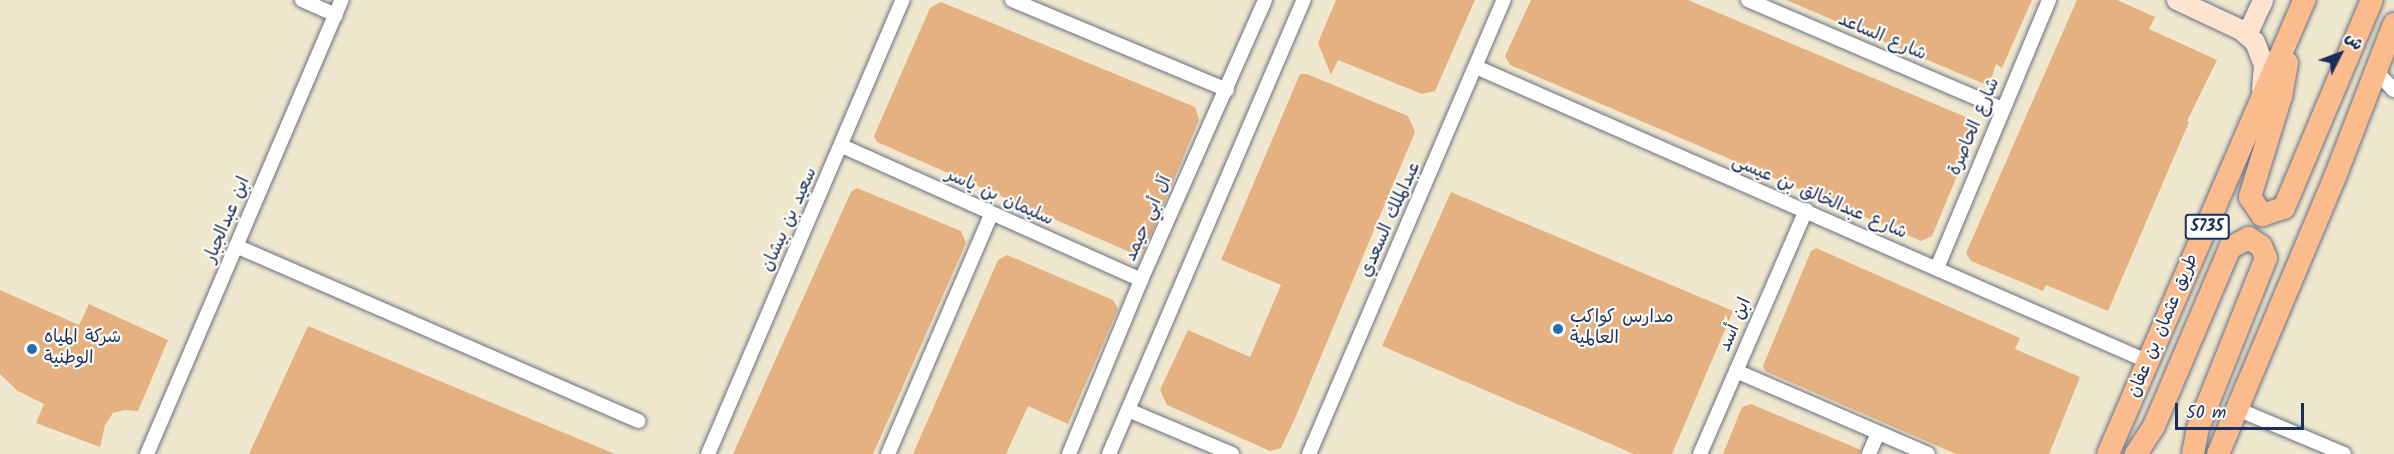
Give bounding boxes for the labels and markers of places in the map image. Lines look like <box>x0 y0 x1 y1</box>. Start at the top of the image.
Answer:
place label: مدارس كواكب العالمية <box>1570 308 1674 350</box>
marker: مدارس كواكب العالمية <box>1551 322 1565 336</box>
place label: شركة المياه الوطنية <box>44 328 121 370</box>
marker: شركة المياه الوطنية <box>25 342 39 356</box>

